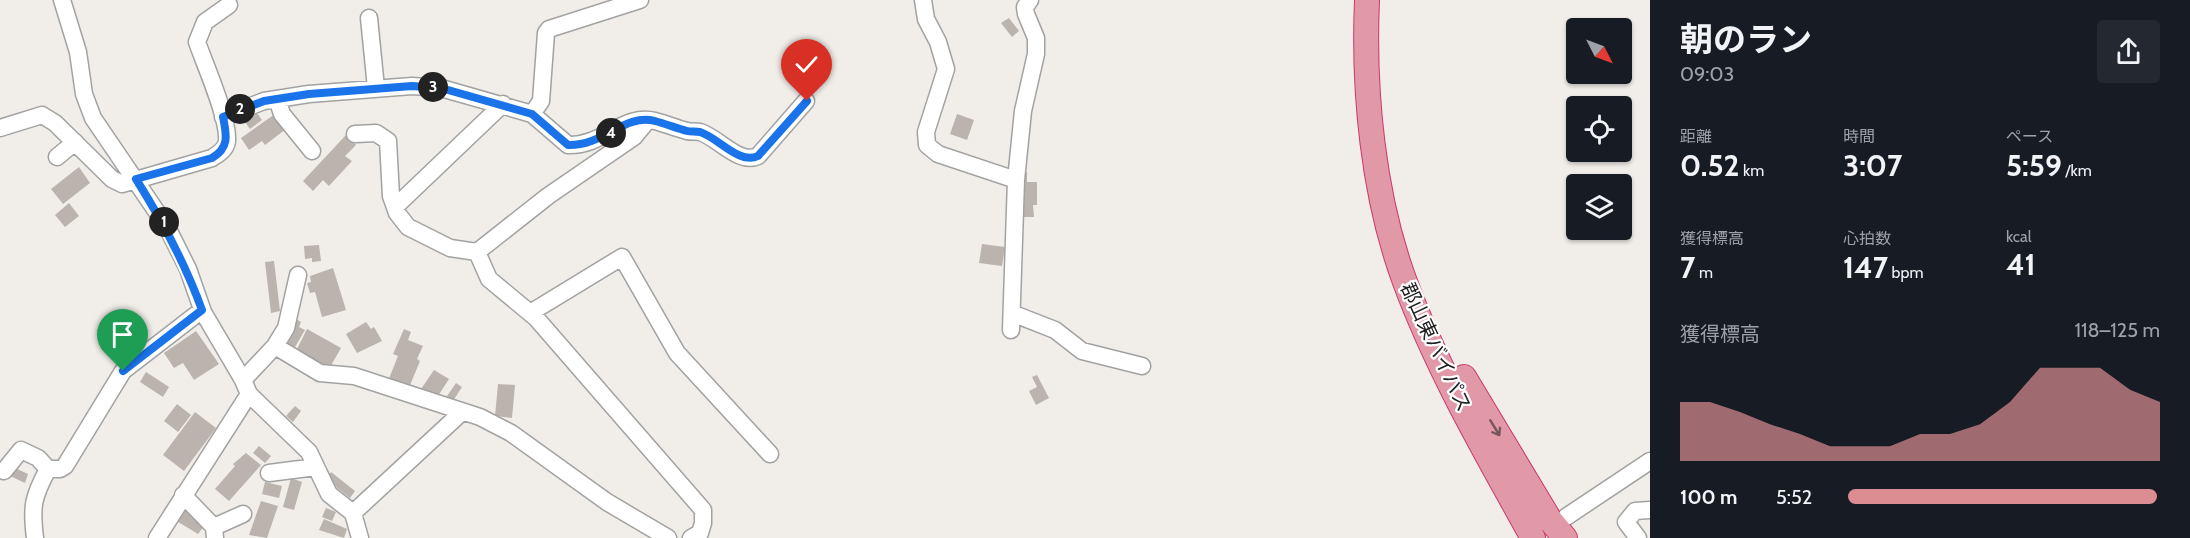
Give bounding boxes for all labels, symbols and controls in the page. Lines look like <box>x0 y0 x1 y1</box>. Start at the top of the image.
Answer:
north arrow <box>1566 18 1632 84</box>
map controls <box>1566 18 1632 240</box>
text: 朝のラン <box>1680 19 1812 59</box>
button: share <box>2097 20 2160 83</box>
pin <box>781 39 832 101</box>
icon: check <box>790 48 823 81</box>
text: 09:03 <box>1680 62 1734 86</box>
pin: 3 <box>418 72 448 102</box>
text: 3 <box>429 77 437 96</box>
pin: 2 <box>225 94 255 124</box>
button: locate <box>1566 96 1632 162</box>
text: 2 <box>236 99 244 118</box>
pin: 4 <box>596 118 626 148</box>
text: 4 <box>606 123 616 142</box>
text: 距離 <box>1680 127 1712 146</box>
text: 時間 <box>1843 127 1875 146</box>
text: ペース <box>2006 127 2053 146</box>
text: 0.52 <box>1680 147 1740 184</box>
text: 3:07 <box>1843 147 1902 184</box>
text: 5:59 <box>2006 147 2062 184</box>
text: km <box>1740 161 1764 180</box>
text: /km <box>2062 161 2092 180</box>
button: layers <box>1566 174 1632 240</box>
pin: 1 <box>149 207 179 237</box>
text: 1 <box>161 212 167 231</box>
text: kcal <box>2006 227 2032 246</box>
text: 獲得標高 <box>1680 229 1744 248</box>
text: 心拍数 <box>1843 229 1891 248</box>
text: 41 <box>2006 246 2035 283</box>
text: 7 <box>1680 249 1695 286</box>
text: 147 <box>1843 249 1888 286</box>
text: m <box>1695 263 1713 282</box>
text: bpm <box>1888 263 1923 282</box>
street label: 郡山東バイパス <box>1396 279 1476 415</box>
pin <box>97 309 148 371</box>
icon: arrive <box>106 318 139 351</box>
text: 118–125 m <box>2074 318 2160 342</box>
text: 獲得標高 <box>1680 322 1760 346</box>
one-way arrow <box>1489 419 1501 436</box>
text: 100 m <box>1680 485 1738 509</box>
text: 5:52 <box>1776 485 1812 509</box>

